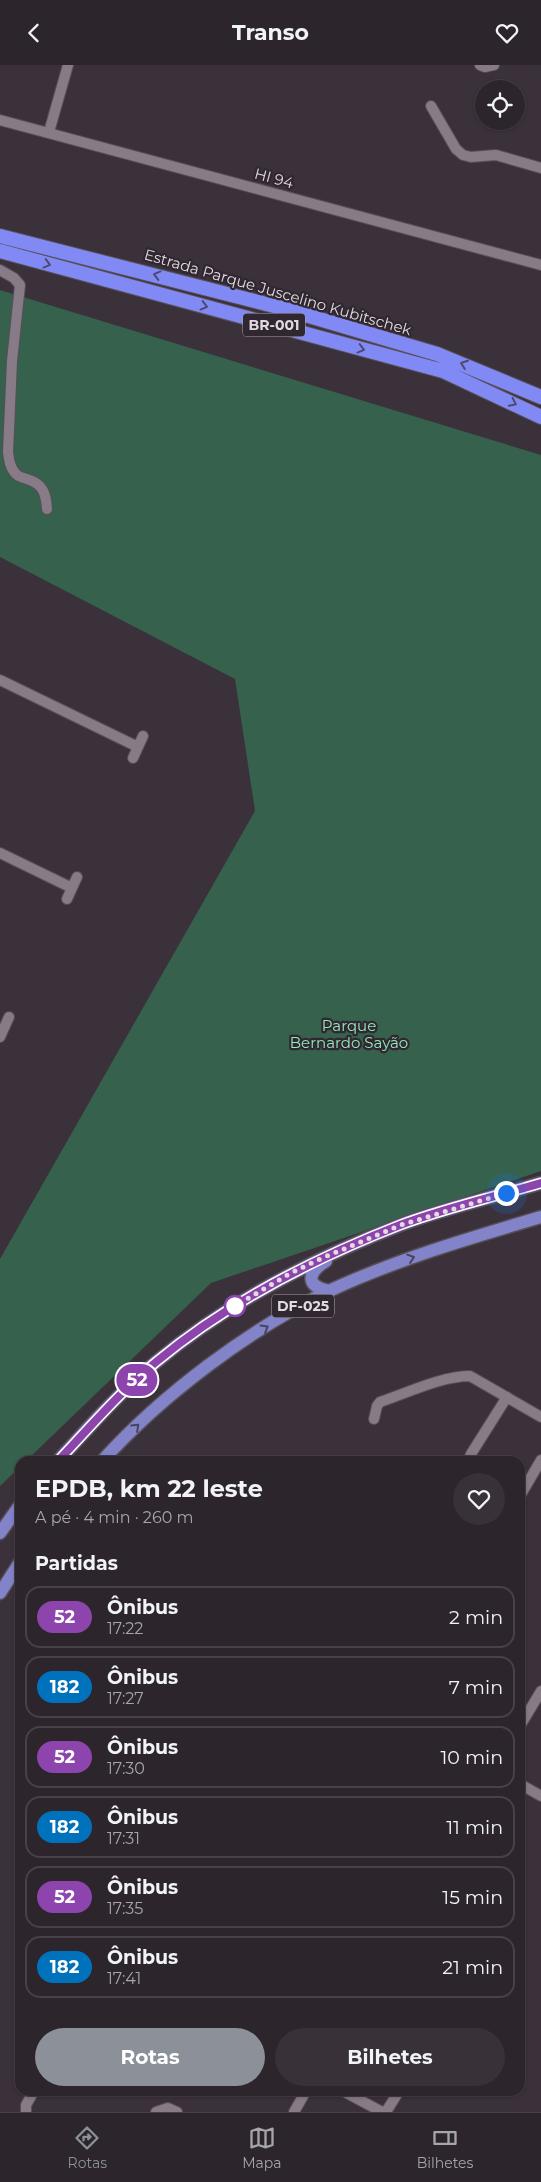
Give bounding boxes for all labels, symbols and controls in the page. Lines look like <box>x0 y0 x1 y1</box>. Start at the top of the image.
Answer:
icon: back <box>20 19 48 47</box>
text: Transo <box>232 19 309 46</box>
icon: heart <box>493 19 521 47</box>
map controls <box>475 80 525 130</box>
button: locate <box>475 80 525 130</box>
street label: HI 94 <box>252 164 296 192</box>
street label: Estrada Parque Juscelino Kubitschek <box>142 245 414 339</box>
one-way arrow <box>43 258 52 269</box>
one-way arrow <box>153 271 161 281</box>
one-way arrow <box>200 300 208 311</box>
road number: BR-001 <box>243 313 305 337</box>
one-way arrow <box>356 343 364 353</box>
one-way arrow <box>460 360 469 371</box>
one-way arrow <box>508 397 517 407</box>
park label: Parque Bernardo Sayão <box>290 1016 408 1052</box>
your location <box>494 1181 519 1206</box>
one-way arrow <box>406 1254 415 1264</box>
unlabelled marker <box>224 1295 246 1317</box>
road number: DF-025 <box>272 1295 334 1317</box>
one-way arrow <box>259 1324 268 1334</box>
line badge: 52 <box>114 1364 160 1396</box>
text: 52 <box>126 1369 148 1391</box>
one-way arrow <box>131 1424 140 1433</box>
button: heart <box>453 1473 505 1525</box>
text: EPDB, km 22 leste <box>35 1474 263 1503</box>
text: A pé · 4 min · 260 m <box>35 1508 193 1527</box>
text: Partidas <box>35 1552 118 1575</box>
text: Ônibus <box>107 1596 178 1619</box>
text: 52 <box>54 1606 75 1628</box>
text: 2 min <box>449 1606 503 1629</box>
text: 17:22 <box>107 1619 143 1638</box>
text: Ônibus <box>107 1666 178 1689</box>
text: 182 <box>50 1676 79 1698</box>
text: 7 min <box>449 1676 503 1699</box>
text: 17:27 <box>107 1689 144 1708</box>
text: Ônibus <box>107 1736 178 1759</box>
text: 52 <box>54 1746 75 1768</box>
text: 10 min <box>440 1746 503 1769</box>
text: 17:30 <box>107 1759 145 1778</box>
text: Ônibus <box>107 1806 178 1829</box>
text: 182 <box>50 1816 79 1838</box>
text: 11 min <box>446 1816 503 1839</box>
text: 17:31 <box>107 1829 140 1848</box>
text: Ônibus <box>107 1876 178 1899</box>
text: 52 <box>54 1886 75 1908</box>
text: 15 min <box>442 1886 503 1909</box>
text: 17:35 <box>107 1899 143 1918</box>
text: Ônibus <box>107 1946 178 1969</box>
text: 182 <box>50 1956 79 1978</box>
text: 21 min <box>442 1956 503 1979</box>
text: 17:41 <box>107 1969 141 1988</box>
button: Rotas <box>35 2028 265 2086</box>
button: Bilhetes <box>275 2028 505 2086</box>
tab: Rotas <box>68 2124 107 2172</box>
tab: Mapa <box>242 2124 282 2172</box>
tab: Bilhetes <box>417 2124 473 2172</box>

